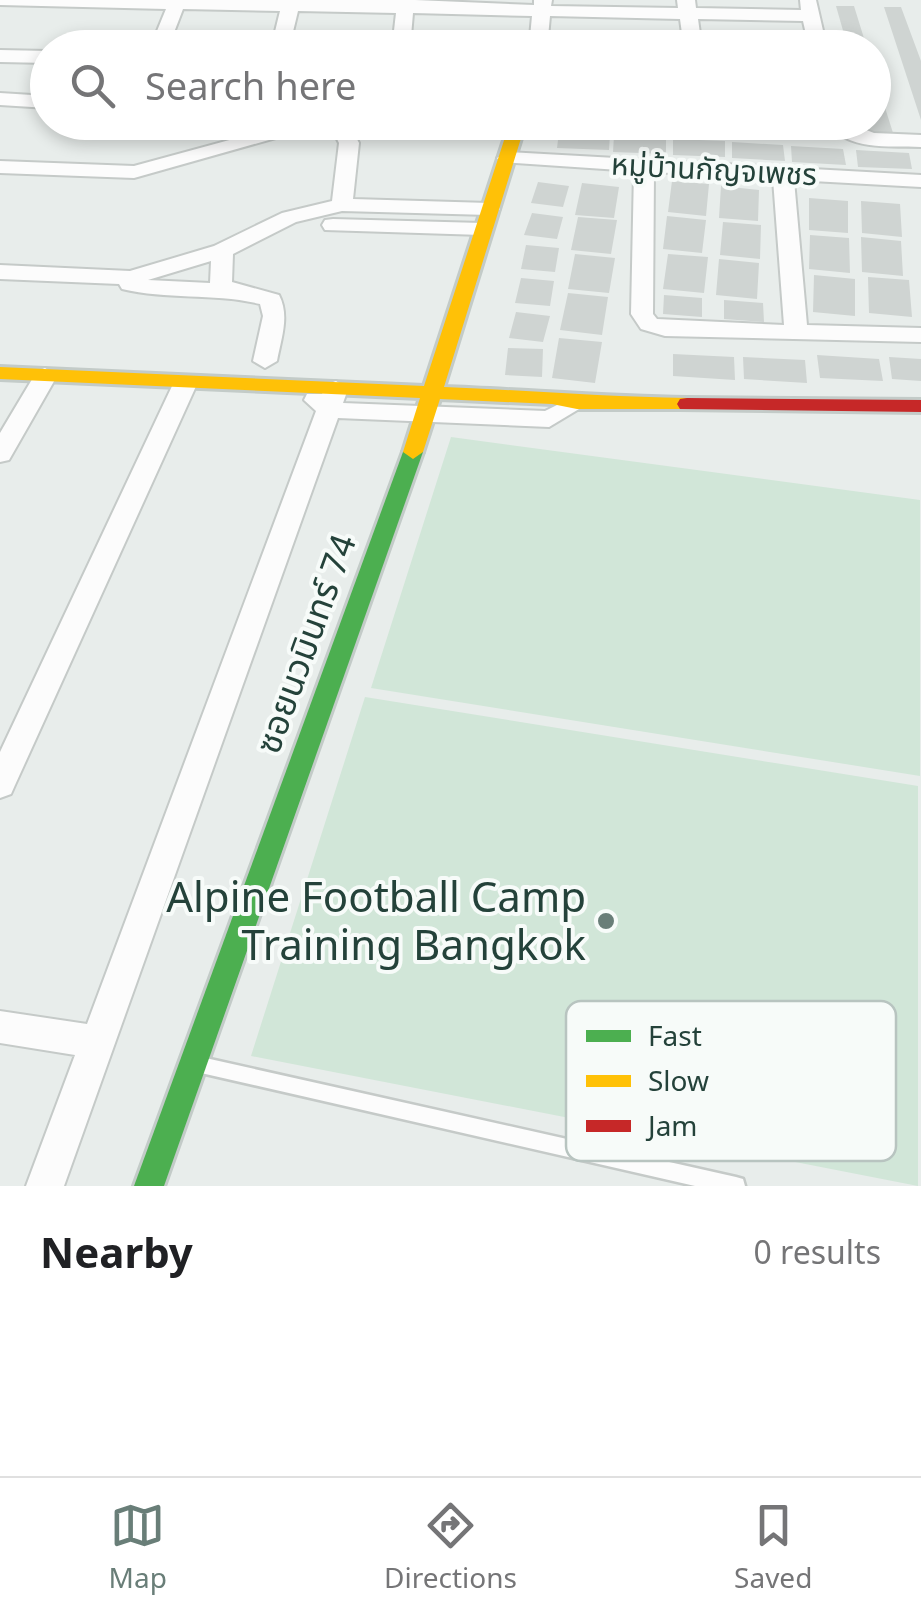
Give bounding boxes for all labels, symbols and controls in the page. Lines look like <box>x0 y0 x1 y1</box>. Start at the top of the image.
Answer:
search box <box>30 30 891 140</box>
icon: search <box>65 58 120 113</box>
text: Search here <box>145 59 356 111</box>
street label: หมู่บ้านกัญจเพชร <box>610 143 818 194</box>
street label: ซอยนวมินทร์ 74 <box>243 528 366 759</box>
place label: Alpine Football Camp Training Bangkok <box>166 867 587 972</box>
marker: Alpine Football Camp Training Bangkok <box>595 910 617 932</box>
legend <box>566 1001 896 1161</box>
text: Fast <box>648 1016 702 1054</box>
text: Slow <box>648 1061 709 1099</box>
text: Jam <box>645 1106 698 1144</box>
text: Nearby <box>40 1223 193 1280</box>
text: 0 results <box>754 1230 881 1273</box>
tab: Map <box>109 1498 167 1596</box>
tab: Directions <box>384 1498 517 1596</box>
tab: Saved <box>734 1498 812 1596</box>

